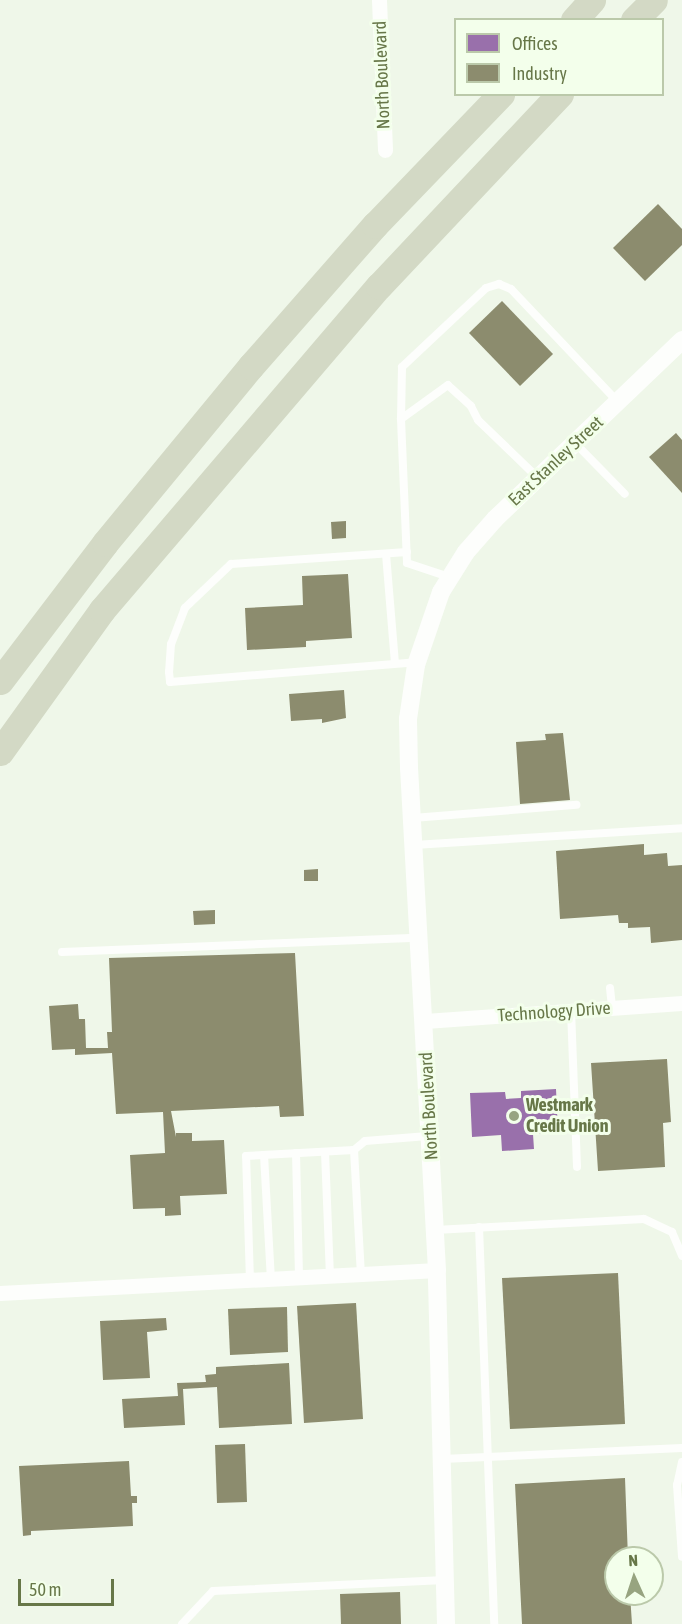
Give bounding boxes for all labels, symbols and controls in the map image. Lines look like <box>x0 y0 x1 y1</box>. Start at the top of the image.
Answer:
legend <box>454 18 664 96</box>
street label: North Boulevard <box>369 21 395 129</box>
text: Offices <box>512 33 558 54</box>
text: Industry <box>512 63 567 84</box>
street label: East Stanley Street <box>504 412 608 510</box>
street label: Technology Drive <box>497 997 611 1027</box>
street label: North Boulevard <box>415 1051 443 1161</box>
place label: Westmark Credit Union <box>526 1095 608 1138</box>
marker: Westmark Credit Union <box>507 1109 521 1123</box>
north arrow <box>604 1546 664 1606</box>
text: N <box>628 1551 638 1569</box>
scale bar <box>21 1567 117 1605</box>
text: 50 m <box>29 1579 61 1600</box>

